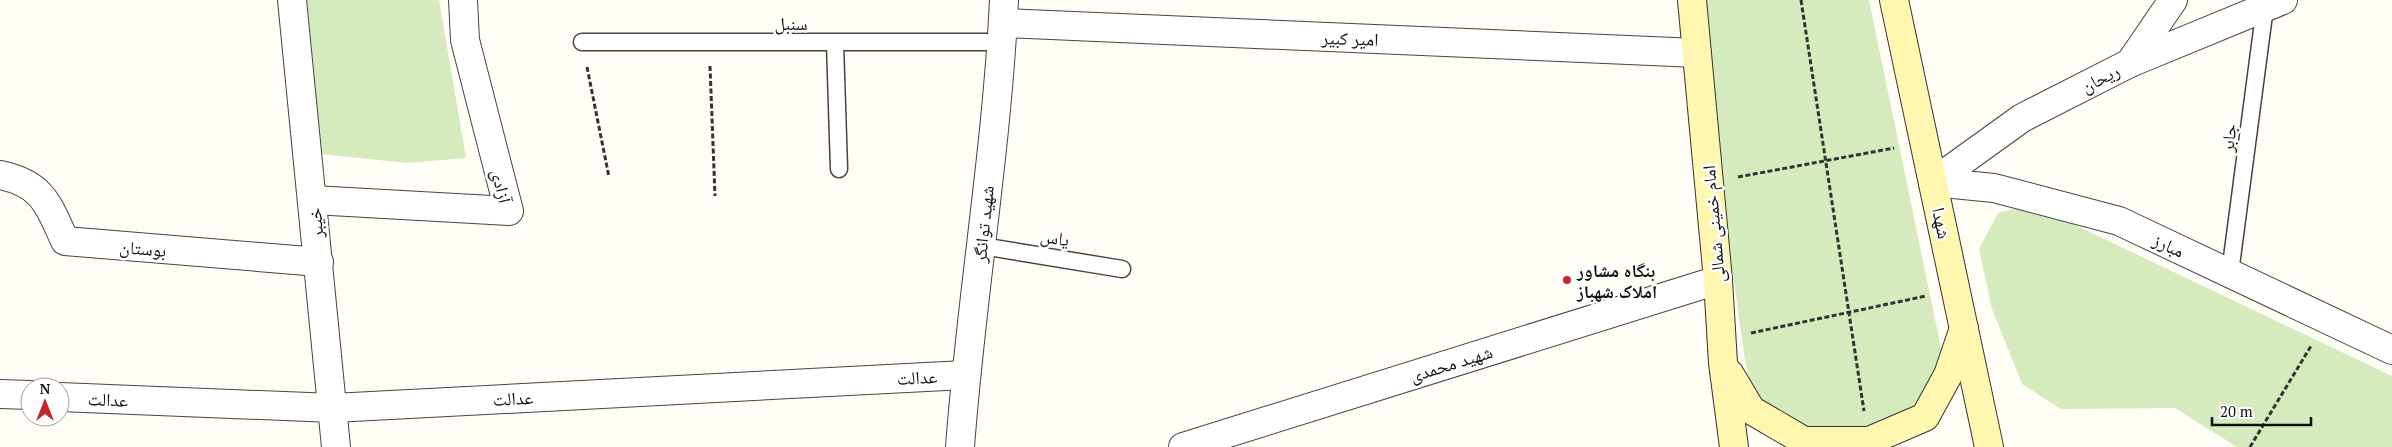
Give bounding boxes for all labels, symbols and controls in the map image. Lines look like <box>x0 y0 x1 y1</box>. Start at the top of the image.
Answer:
street label: سنبل <box>775 11 808 35</box>
street label: امیر کبیر <box>1320 25 1379 51</box>
street label: ریحان <box>2077 58 2123 98</box>
street label: جابر <box>2214 123 2242 154</box>
street label: امام خمینی شمالی <box>1696 164 1731 284</box>
street label: آزادی <box>486 167 518 206</box>
street label: شهید توانگر <box>967 184 999 265</box>
street label: شهدا <box>1927 205 1957 241</box>
street label: خیبر <box>302 207 328 240</box>
street label: یاس <box>1039 223 1071 251</box>
street label: مبارز <box>2149 227 2189 263</box>
street label: بوستان <box>119 234 167 262</box>
place label: بنگاه مشاور املاک شهباز <box>1576 258 1657 303</box>
marker: بنگاه مشاور املاک شهباز <box>1561 274 1573 286</box>
street label: شهید محمدی <box>1407 339 1495 387</box>
street label: عدالت <box>896 364 938 390</box>
north arrow <box>20 377 70 427</box>
text: N <box>40 379 51 398</box>
street label: عدالت <box>492 385 534 411</box>
street label: عدالت <box>87 386 129 412</box>
scale bar <box>2212 394 2311 426</box>
text: 20 m <box>2220 401 2253 421</box>

